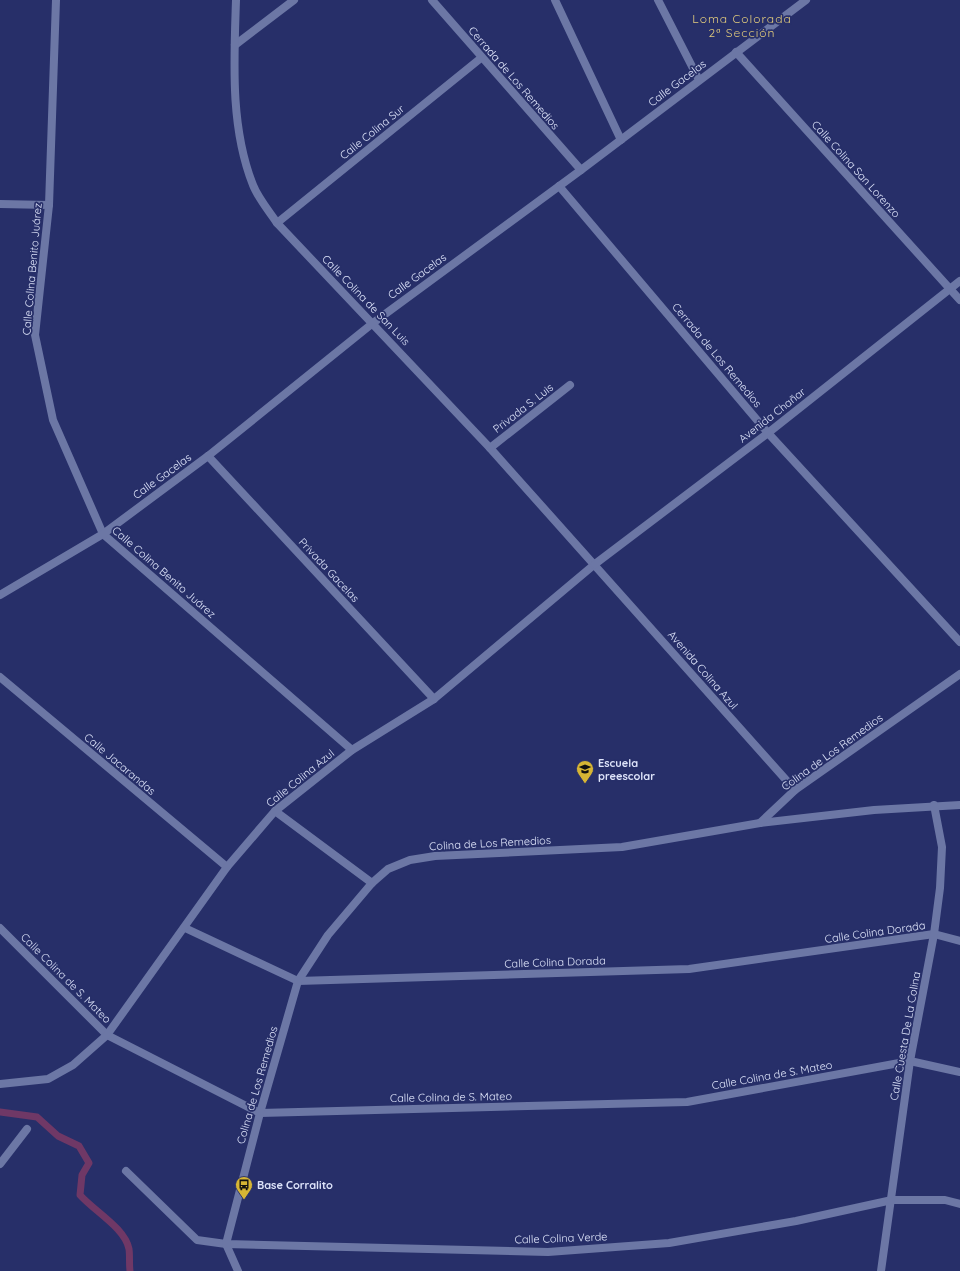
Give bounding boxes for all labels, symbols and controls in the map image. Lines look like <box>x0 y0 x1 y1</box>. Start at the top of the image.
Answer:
district label: Loma Colorada 2ª Sección <box>692 11 792 40</box>
street label: Cerrada de Los Remedios <box>465 24 563 132</box>
street label: Calle Gacelas <box>645 57 709 109</box>
street label: Calle Colina Sur <box>337 101 408 162</box>
street label: Calle Colina San Lorenzo <box>809 118 904 221</box>
street label: Calle Colina Benito Juárez <box>19 202 45 336</box>
street label: Calle Gacelas <box>385 250 449 302</box>
street label: Calle Colina de San Luis <box>319 252 413 348</box>
street label: Cerrada de Los Remedios <box>669 300 765 410</box>
street label: Privada S. Luis <box>490 380 556 436</box>
street label: Avenida Chañar <box>736 384 809 446</box>
street label: Calle Gacelas <box>130 450 194 502</box>
street label: Calle Colina Benito Juárez <box>109 523 219 621</box>
street label: Privada Gacelas <box>296 535 362 605</box>
street label: Avenida Colina Azul <box>665 628 741 712</box>
street label: Colina de Los Remedios <box>779 711 885 793</box>
street label: Calle Jacarandas <box>81 730 159 798</box>
street label: Calle Colina Azul <box>263 746 337 810</box>
place label: Escuela preescolar <box>598 756 655 783</box>
school or university icon: Escuela preescolar <box>575 759 595 784</box>
street label: Colina de Los Remedios <box>429 833 551 853</box>
street label: Calle Colina Dorada <box>824 918 926 946</box>
street label: Calle Colina de S. Mateo <box>18 930 114 1026</box>
street label: Calle Colina Dorada <box>504 953 606 971</box>
street label: Calle Cuesta De La Colina <box>887 970 923 1102</box>
street label: Colina de Los Remedios <box>233 1024 281 1146</box>
street label: Calle Colina de S. Mateo <box>711 1057 834 1092</box>
street label: Calle Colina de S. Mateo <box>390 1089 513 1105</box>
bus stop icon: Base Corralito <box>234 1175 254 1200</box>
place label: Base Corralito <box>257 1178 333 1192</box>
street label: Calle Colina Verde <box>514 1229 608 1247</box>

